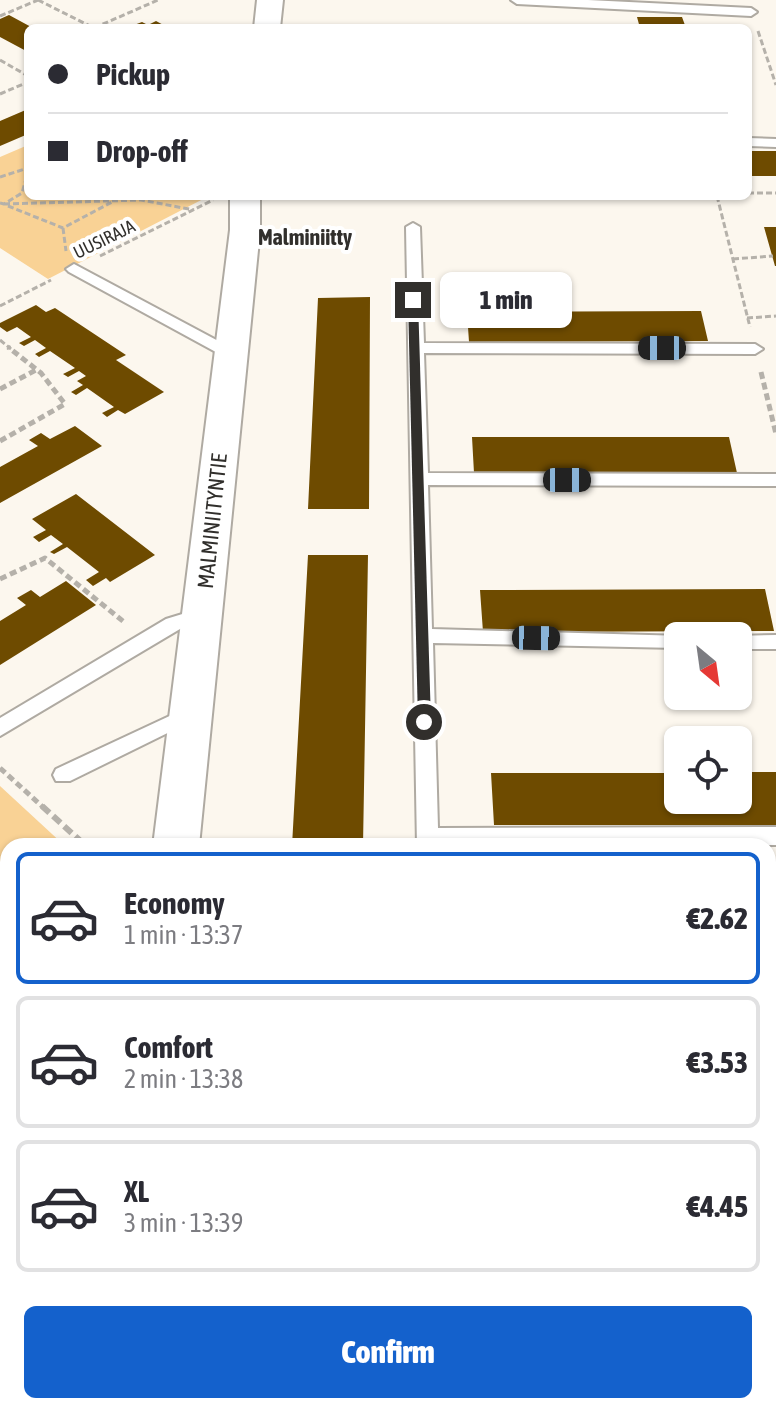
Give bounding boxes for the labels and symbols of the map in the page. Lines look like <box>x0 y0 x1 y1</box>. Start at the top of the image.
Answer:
street label: UUSIRAJA <box>70 215 138 263</box>
district label: Malminiitty <box>258 224 352 250</box>
callout: 1 min <box>441 272 573 328</box>
route end <box>395 282 431 318</box>
car <box>638 336 686 360</box>
street label: MALMINIITYNTIE <box>192 452 232 590</box>
car <box>543 468 591 492</box>
north arrow <box>664 622 752 710</box>
car <box>512 626 560 650</box>
route start <box>406 704 442 740</box>

